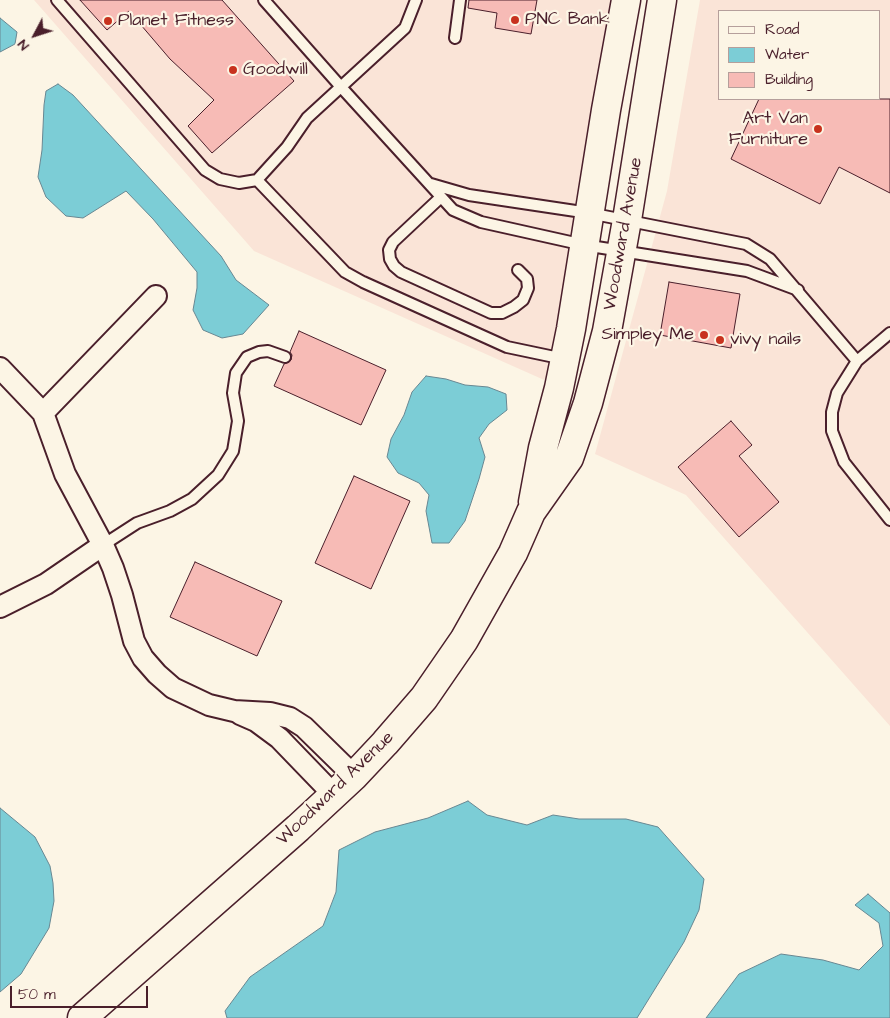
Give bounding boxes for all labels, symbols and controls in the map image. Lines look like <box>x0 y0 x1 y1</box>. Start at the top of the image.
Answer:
place label: PNC Bank <box>525 9 610 31</box>
north arrow <box>10 10 60 60</box>
place label: Planet Fitness <box>118 10 234 32</box>
legend <box>718 10 880 100</box>
marker: PNC Bank <box>509 14 521 26</box>
marker: Planet Fitness <box>102 15 114 27</box>
text: Road <box>765 19 799 40</box>
text: N <box>13 35 34 54</box>
text: Water <box>765 44 809 65</box>
place label: Goodwill <box>243 59 308 81</box>
marker: Goodwill <box>227 64 239 76</box>
text: Building <box>765 69 813 90</box>
place label: Art Van Furniture <box>729 108 808 150</box>
marker: Art Van Furniture <box>812 123 824 135</box>
street label: Woodward Avenue <box>600 156 648 312</box>
place label: Simpley Me <box>601 324 694 346</box>
marker: Simpley Me <box>698 329 710 341</box>
place label: vivy nails <box>730 329 801 351</box>
marker: vivy nails <box>714 334 726 346</box>
street label: Woodward Avenue <box>273 727 399 851</box>
scale bar <box>12 976 150 1008</box>
text: 50 m <box>18 984 56 1005</box>

